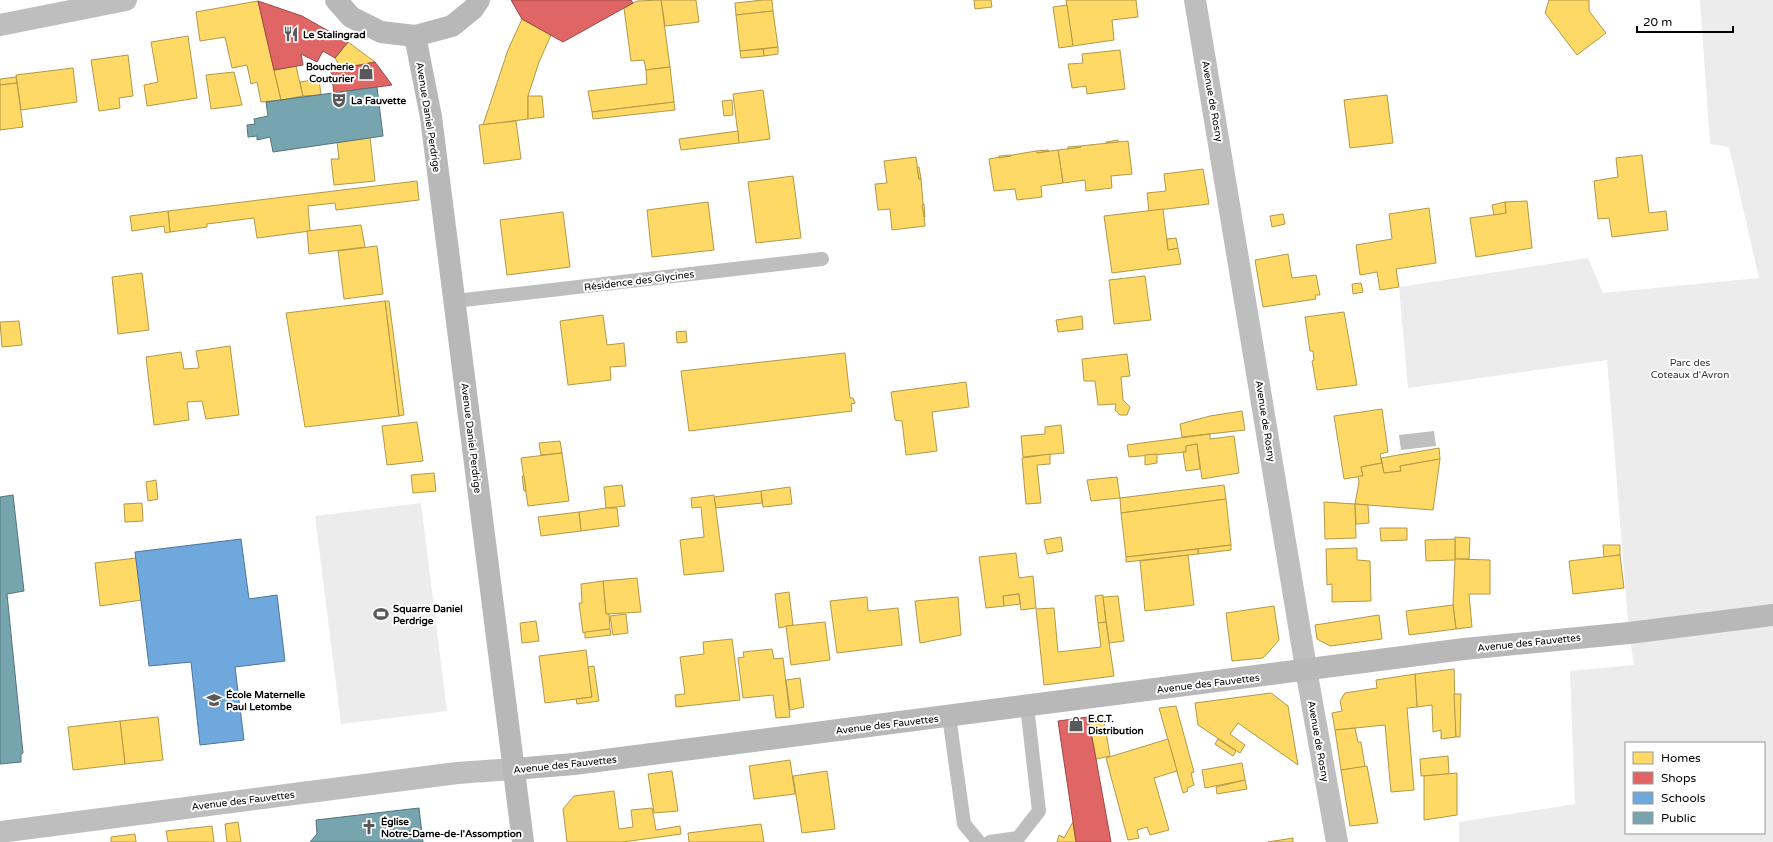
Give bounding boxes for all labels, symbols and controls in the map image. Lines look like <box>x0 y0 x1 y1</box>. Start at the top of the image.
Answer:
scale bar <box>1637 8 1733 34</box>
text: 20 m <box>1643 15 1672 29</box>
restaurant icon: Le Stalingrad <box>282 25 300 43</box>
place label: Le Stalingrad <box>303 29 366 41</box>
street label: Avenue de Rosny <box>1199 60 1225 143</box>
place label: Boucherie Couturier <box>306 61 354 85</box>
street label: Avenue Daniel Perdrige <box>413 61 443 173</box>
shop icon: Boucherie Couturier <box>357 63 375 81</box>
theatre icon: La Fauvette <box>330 91 348 109</box>
place label: La Fauvette <box>351 95 406 107</box>
street label: Résidence des Glycines <box>583 268 695 294</box>
park label: Parc des Coteaux d'Avron <box>1651 357 1729 381</box>
street label: Avenue de Rosny <box>1253 380 1277 463</box>
street label: Avenue Daniel Perdrige <box>458 382 484 494</box>
place label: Squarre Daniel Perdrige <box>393 603 463 627</box>
sports icon: Squarre Daniel Perdrige <box>372 605 390 623</box>
street label: Avenue des Fauvettes <box>1477 632 1581 654</box>
street label: Avenue des Fauvettes <box>1156 672 1260 696</box>
place label: École Maternelle Paul Letombe <box>226 689 305 713</box>
school or university icon: École Maternelle Paul Letombe <box>205 691 223 709</box>
street label: Avenue de Rosny <box>1305 700 1331 783</box>
street label: Avenue des Fauvettes <box>835 713 939 737</box>
place label: E.C.T. Distribution <box>1088 713 1144 737</box>
shop icon: E.C.T. Distribution <box>1067 715 1085 733</box>
legend <box>1625 742 1765 834</box>
text: Homes <box>1661 751 1701 765</box>
street label: Avenue des Fauvettes <box>513 754 617 776</box>
text: Shops <box>1661 771 1696 785</box>
street label: Avenue des Fauvettes <box>191 789 295 813</box>
text: Schools <box>1661 791 1706 805</box>
text: Public <box>1661 811 1696 825</box>
place label: Église Notre-Dame-de-l'Assomption <box>381 816 522 840</box>
church icon: Église Notre-Dame-de-l'Assomption <box>360 818 378 836</box>

